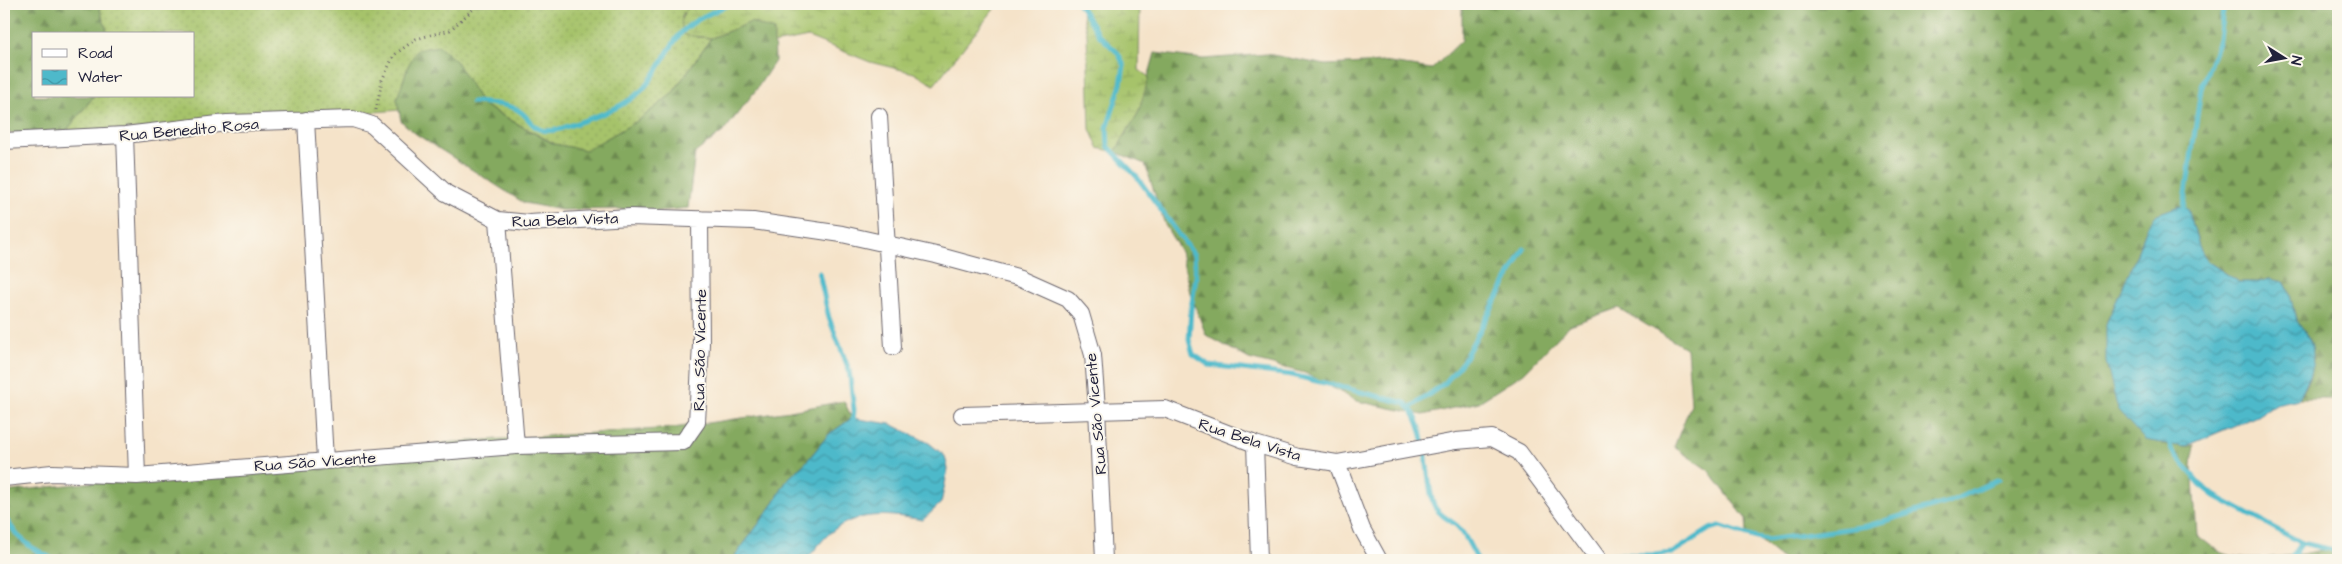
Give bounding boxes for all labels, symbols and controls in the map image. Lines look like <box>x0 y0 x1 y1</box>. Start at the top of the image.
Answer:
legend <box>32 32 195 98</box>
north arrow <box>2260 32 2310 82</box>
text: Road <box>78 43 113 64</box>
text: N <box>2285 54 2306 67</box>
text: Water <box>78 67 122 88</box>
street label: Rua Benedito Rosa <box>118 113 260 147</box>
street label: Rua Bela Vista <box>512 207 619 233</box>
street label: Rua São Vicente <box>688 288 712 411</box>
street label: Rua São Vicente <box>1080 352 1112 476</box>
street label: Rua Bela Vista <box>1196 413 1304 467</box>
street label: Rua São Vicente <box>253 447 377 477</box>

